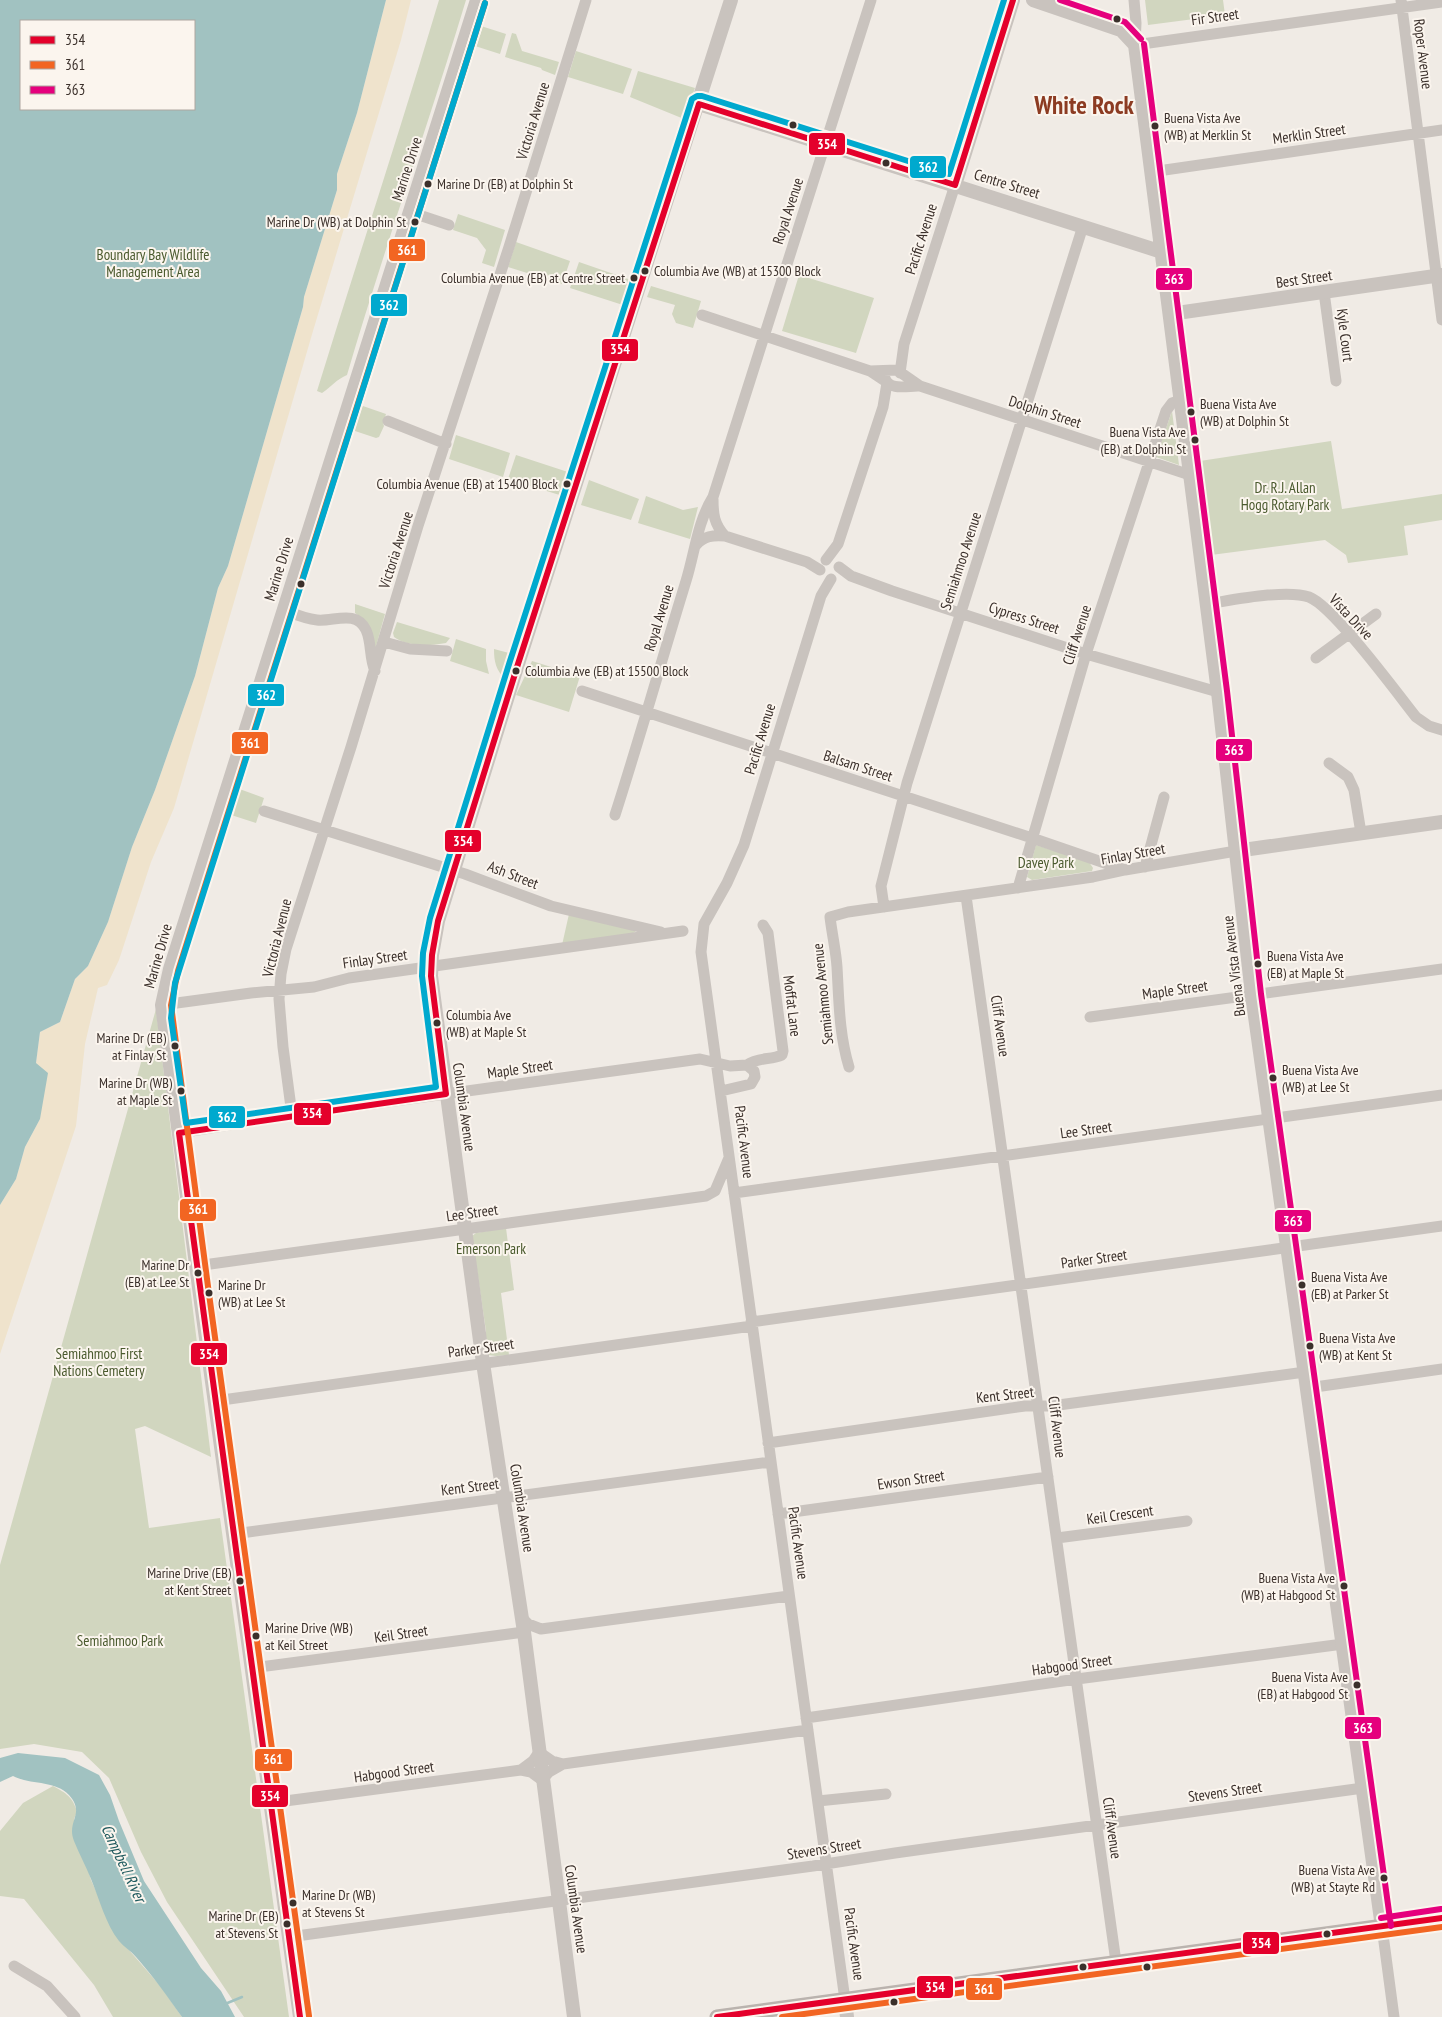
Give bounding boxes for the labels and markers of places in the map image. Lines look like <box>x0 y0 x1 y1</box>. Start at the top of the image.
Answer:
unlabelled marker <box>1112 14 1122 24</box>
place label: Buena Vista Ave (WB) at Merklin St <box>1164 109 1251 144</box>
unlabelled marker <box>788 120 798 130</box>
marker: Buena Vista Ave (WB) at Merklin St <box>1150 121 1160 131</box>
unlabelled marker <box>881 158 891 168</box>
place label: Marine Dr (EB) at Dolphin St <box>437 175 573 193</box>
marker: Marine Dr (EB) at Dolphin St <box>423 179 433 189</box>
place label: Marine Dr (WB) at Dolphin St <box>267 213 406 231</box>
marker: Marine Dr (WB) at Dolphin St <box>410 217 420 227</box>
place label: Columbia Ave (WB) at 15300 Block <box>654 262 821 280</box>
marker: Columbia Ave (WB) at 15300 Block <box>640 266 650 276</box>
place label: Columbia Avenue (EB) at Centre Street <box>441 269 625 287</box>
marker: Columbia Avenue (EB) at Centre Street <box>629 273 639 283</box>
place label: Buena Vista Ave (WB) at Dolphin St <box>1200 395 1289 430</box>
marker: Buena Vista Ave (WB) at Dolphin St <box>1186 407 1196 417</box>
place label: Buena Vista Ave (EB) at Dolphin St <box>1101 423 1186 458</box>
marker: Buena Vista Ave (EB) at Dolphin St <box>1190 435 1200 445</box>
place label: Columbia Avenue (EB) at 15400 Block <box>377 475 559 493</box>
marker: Columbia Avenue (EB) at 15400 Block <box>562 479 572 489</box>
unlabelled marker <box>296 579 306 589</box>
place label: Columbia Ave (EB) at 15500 Block <box>525 662 689 680</box>
marker: Columbia Ave (EB) at 15500 Block <box>511 666 521 676</box>
place label: Buena Vista Ave (EB) at Maple St <box>1267 947 1344 982</box>
marker: Buena Vista Ave (EB) at Maple St <box>1253 959 1263 969</box>
place label: Columbia Ave (WB) at Maple St <box>446 1006 527 1041</box>
marker: Columbia Ave (WB) at Maple St <box>432 1018 442 1028</box>
place label: Marine Dr (EB) at Finlay St <box>96 1029 167 1064</box>
marker: Marine Dr (EB) at Finlay St <box>170 1041 180 1051</box>
place label: Buena Vista Ave (WB) at Lee St <box>1282 1061 1359 1096</box>
marker: Buena Vista Ave (WB) at Lee St <box>1268 1073 1278 1083</box>
place label: Marine Dr (WB) at Maple St <box>99 1074 173 1109</box>
marker: Marine Dr (WB) at Maple St <box>176 1086 186 1096</box>
place label: Marine Dr (EB) at Lee St <box>125 1256 189 1291</box>
marker: Marine Dr (EB) at Lee St <box>193 1268 203 1278</box>
place label: Buena Vista Ave (EB) at Parker St <box>1311 1268 1389 1303</box>
place label: Marine Dr (WB) at Lee St <box>218 1276 286 1311</box>
marker: Buena Vista Ave (EB) at Parker St <box>1297 1280 1307 1290</box>
marker: Marine Dr (WB) at Lee St <box>204 1288 214 1298</box>
place label: Buena Vista Ave (WB) at Kent St <box>1319 1329 1396 1364</box>
marker: Buena Vista Ave (WB) at Kent St <box>1305 1341 1315 1351</box>
place label: Marine Drive (EB) at Kent Street <box>147 1564 232 1599</box>
place label: Buena Vista Ave (WB) at Habgood St <box>1241 1569 1335 1604</box>
marker: Marine Drive (EB) at Kent Street <box>235 1576 245 1586</box>
marker: Buena Vista Ave (WB) at Habgood St <box>1339 1581 1349 1591</box>
place label: Marine Drive (WB) at Keil Street <box>265 1619 353 1654</box>
marker: Marine Drive (WB) at Keil Street <box>251 1631 261 1641</box>
place label: Buena Vista Ave (EB) at Habgood St <box>1257 1668 1348 1703</box>
marker: Buena Vista Ave (EB) at Habgood St <box>1352 1680 1362 1690</box>
place label: Buena Vista Ave (WB) at Stayte Rd <box>1291 1861 1375 1896</box>
marker: Buena Vista Ave (WB) at Stayte Rd <box>1379 1873 1389 1883</box>
place label: Marine Dr (WB) at Stevens St <box>302 1886 376 1921</box>
marker: Marine Dr (WB) at Stevens St <box>288 1898 298 1908</box>
place label: Marine Dr (EB) at Stevens St <box>208 1907 279 1942</box>
marker: Marine Dr (EB) at Stevens St <box>282 1919 292 1929</box>
unlabelled marker <box>1322 1929 1332 1939</box>
unlabelled marker <box>1078 1962 1088 1972</box>
unlabelled marker <box>1142 1962 1152 1972</box>
unlabelled marker <box>889 1997 899 2007</box>

